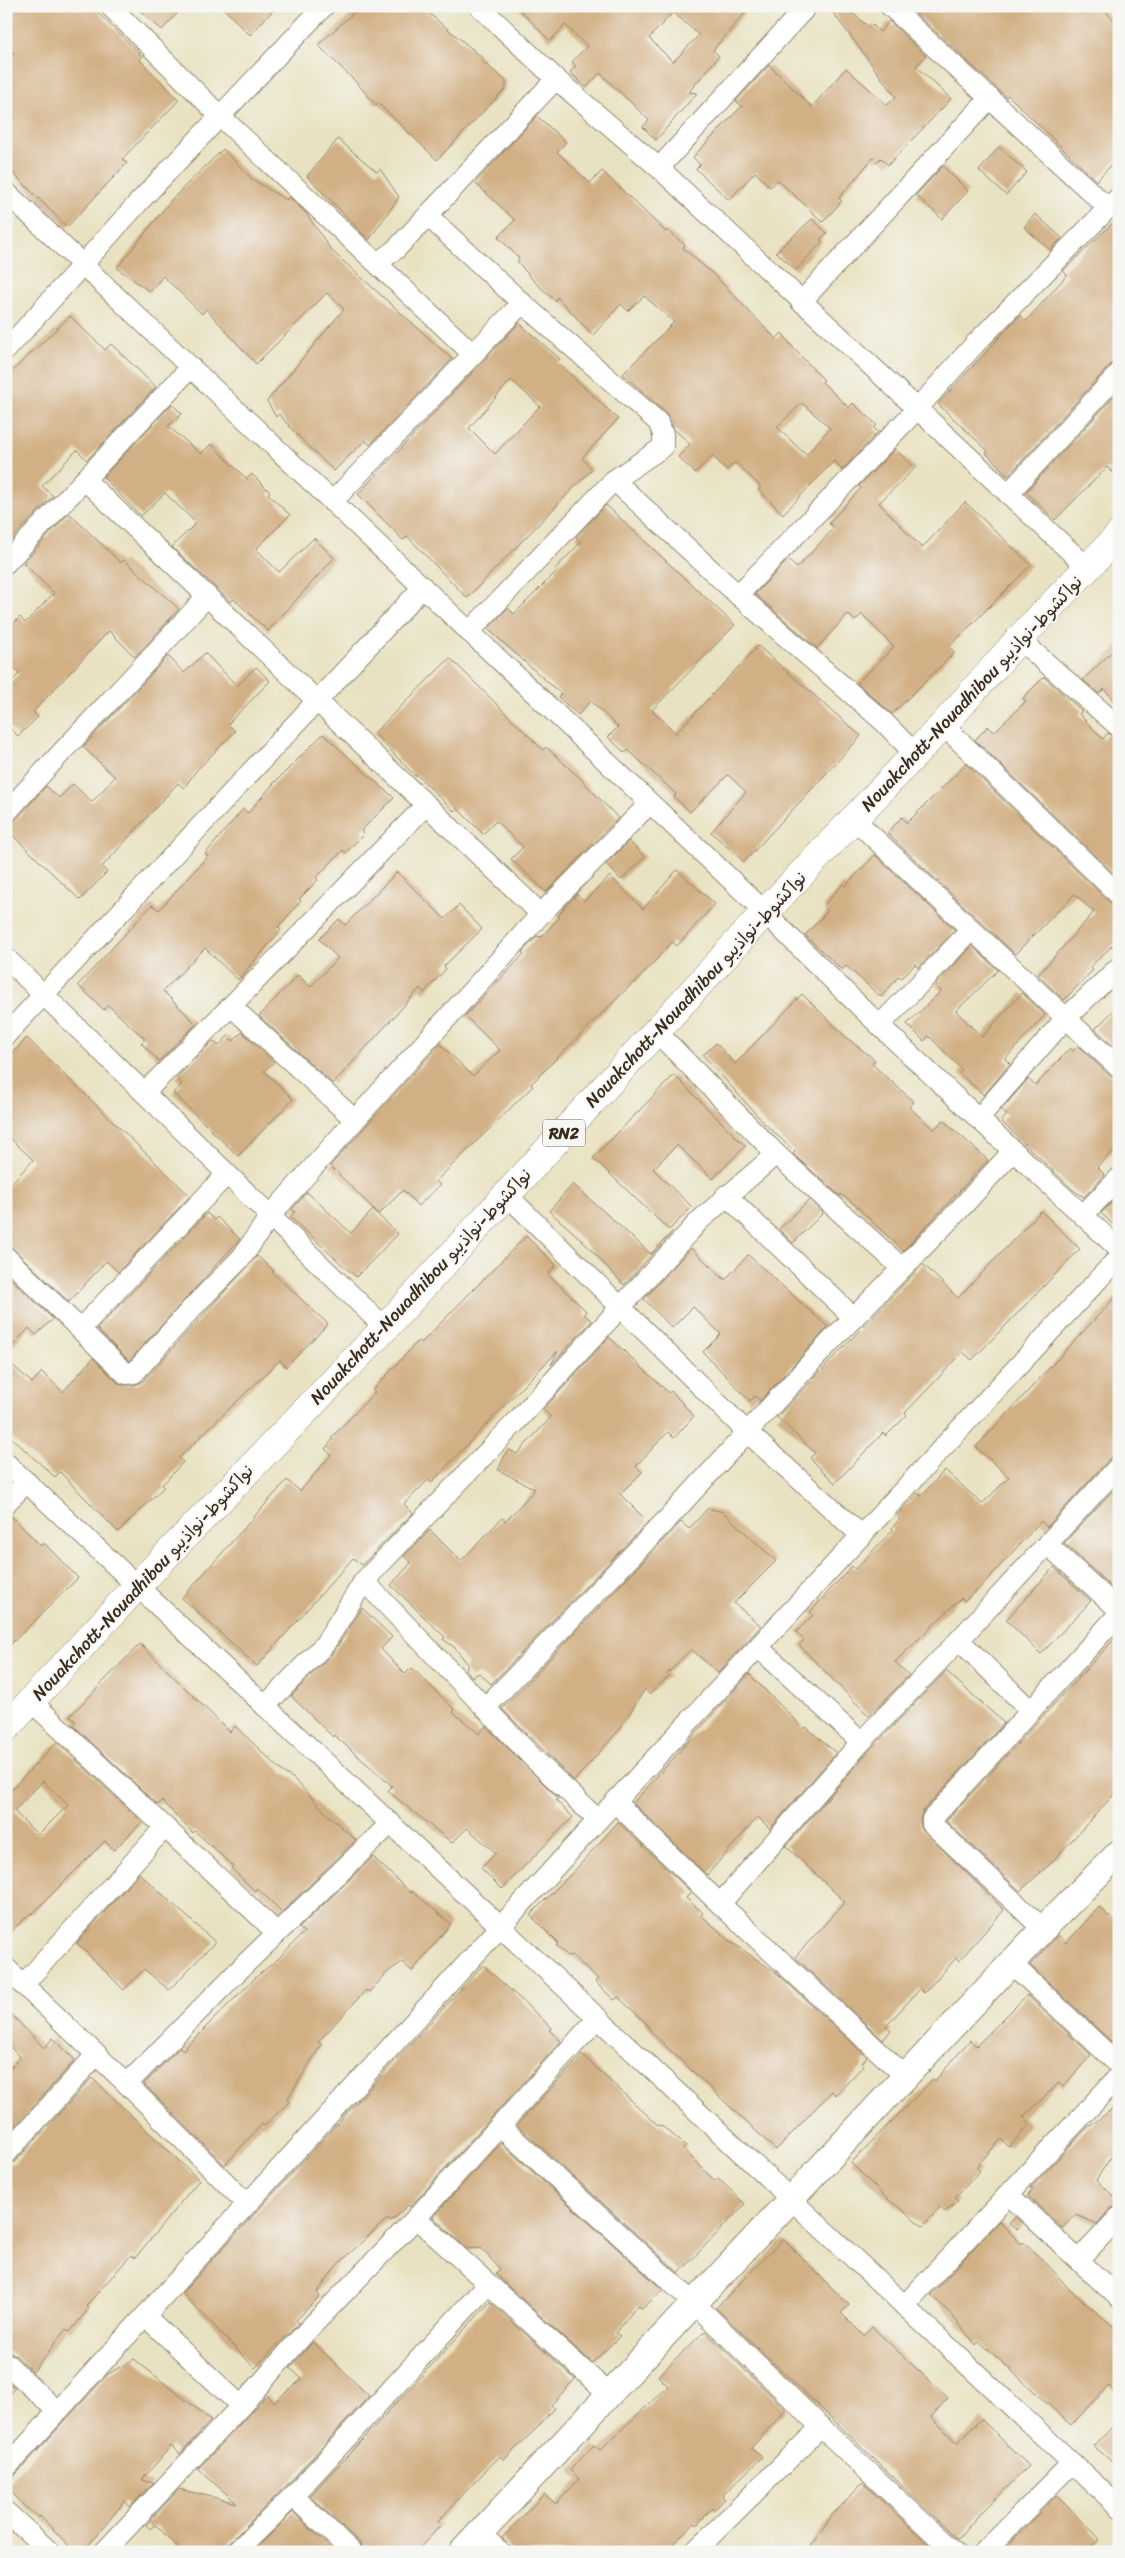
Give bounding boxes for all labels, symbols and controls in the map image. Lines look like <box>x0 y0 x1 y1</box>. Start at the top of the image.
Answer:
street label: Nouakchott-Nouadhibou نواكشوط-نواذيبو <box>853 567 1091 819</box>
street label: Nouakchott-Nouadhibou نواكشوط-نواذيبو <box>577 863 815 1115</box>
road number: RN2 <box>543 1120 585 1146</box>
street label: Nouakchott-Nouadhibou نواكشوط-نواذيبو <box>302 1160 540 1412</box>
street label: Nouakchott-Nouadhibou نواكشوط-نواذيبو <box>24 1456 262 1708</box>

